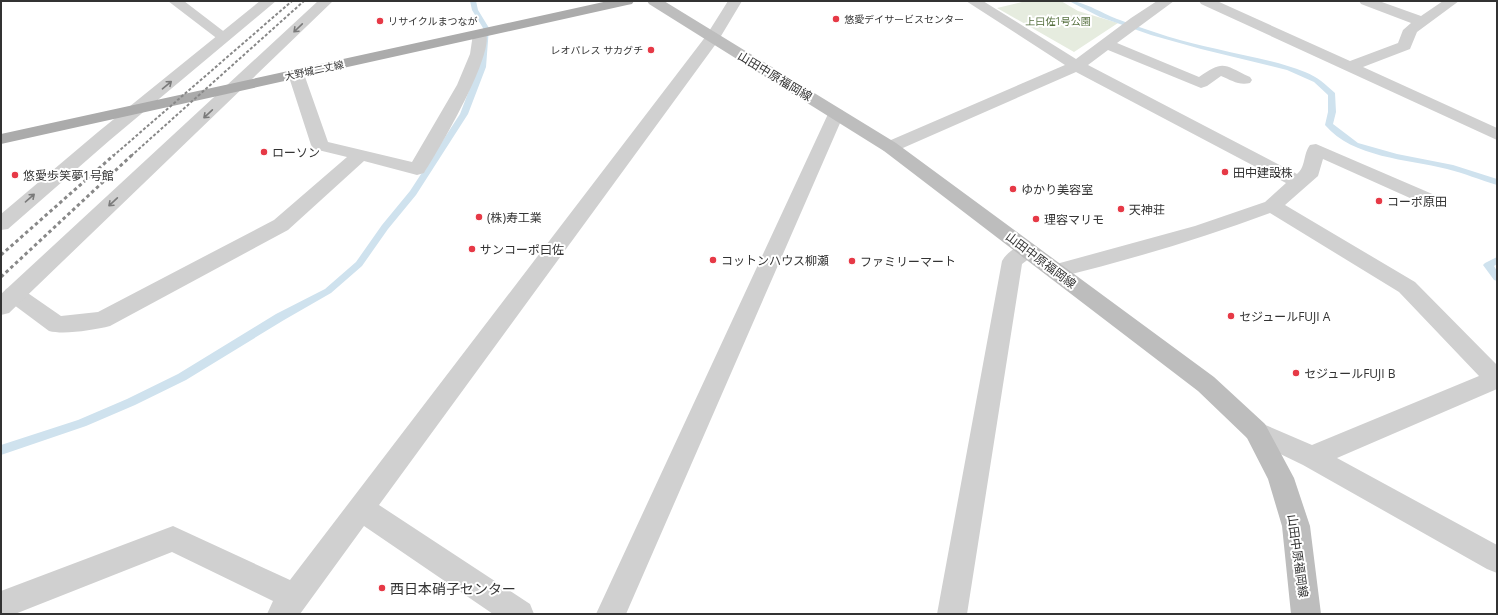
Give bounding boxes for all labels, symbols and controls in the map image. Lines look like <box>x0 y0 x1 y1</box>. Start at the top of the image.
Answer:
place label: 悠愛デイサービスセンター <box>844 12 964 26</box>
place label: リサイクルまつなが <box>388 14 478 28</box>
marker: 悠愛デイサービスセンター <box>831 14 841 24</box>
park label: 上曰佐1号公園 <box>1025 14 1091 28</box>
marker: リサイクルまつなが <box>375 16 385 26</box>
one-way arrow <box>293 23 303 33</box>
place label: レオパレス サカグチ <box>550 43 643 57</box>
marker: レオパレス サカグチ <box>646 45 656 55</box>
street label: 山田中原福岡線 <box>735 47 815 105</box>
street label: 大野城二丈線 <box>283 57 345 83</box>
one-way arrow <box>161 80 172 89</box>
one-way arrow <box>203 109 213 119</box>
place label: ローソン <box>272 144 320 161</box>
marker: ローソン <box>259 147 269 157</box>
place label: 田中建設株 <box>1233 164 1293 181</box>
place label: 悠愛歩笑夢1号館 <box>23 167 114 184</box>
marker: 田中建設株 <box>1220 167 1230 177</box>
marker: 悠愛歩笑夢1号館 <box>10 170 20 180</box>
place label: ゆかり美容室 <box>1021 181 1093 198</box>
marker: ゆかり美容室 <box>1008 184 1018 194</box>
place label: コーポ原田 <box>1387 193 1447 210</box>
one-way arrow <box>25 194 35 203</box>
marker: コーポ原田 <box>1374 196 1384 206</box>
one-way arrow <box>107 198 118 207</box>
place label: 天神荘 <box>1129 201 1165 218</box>
marker: 天神荘 <box>1116 204 1126 214</box>
place label: (株)寿工業 <box>487 209 542 226</box>
place label: 理容マリモ <box>1044 211 1104 228</box>
marker: (株)寿工業 <box>474 212 484 222</box>
marker: 理容マリモ <box>1031 214 1041 224</box>
street label: 山田中原福岡線 <box>1002 228 1080 292</box>
place label: サンコーポ曰佐 <box>480 241 564 258</box>
marker: サンコーポ曰佐 <box>467 244 477 254</box>
place label: コットンハウス柳瀬 <box>721 252 829 269</box>
place label: ファミリーマート <box>860 253 956 270</box>
marker: コットンハウス柳瀬 <box>708 255 718 265</box>
marker: ファミリーマート <box>847 256 857 266</box>
place label: セジュールFUJI A <box>1239 308 1331 325</box>
marker: セジュールFUJI A <box>1226 311 1236 321</box>
place label: セジュールFUJI B <box>1304 365 1396 382</box>
marker: セジュールFUJI B <box>1291 368 1301 378</box>
street label: 山田中原福岡線 <box>1284 513 1312 599</box>
place label: 西日本硝子センター <box>390 579 516 598</box>
marker: 西日本硝子センター <box>377 583 387 593</box>

